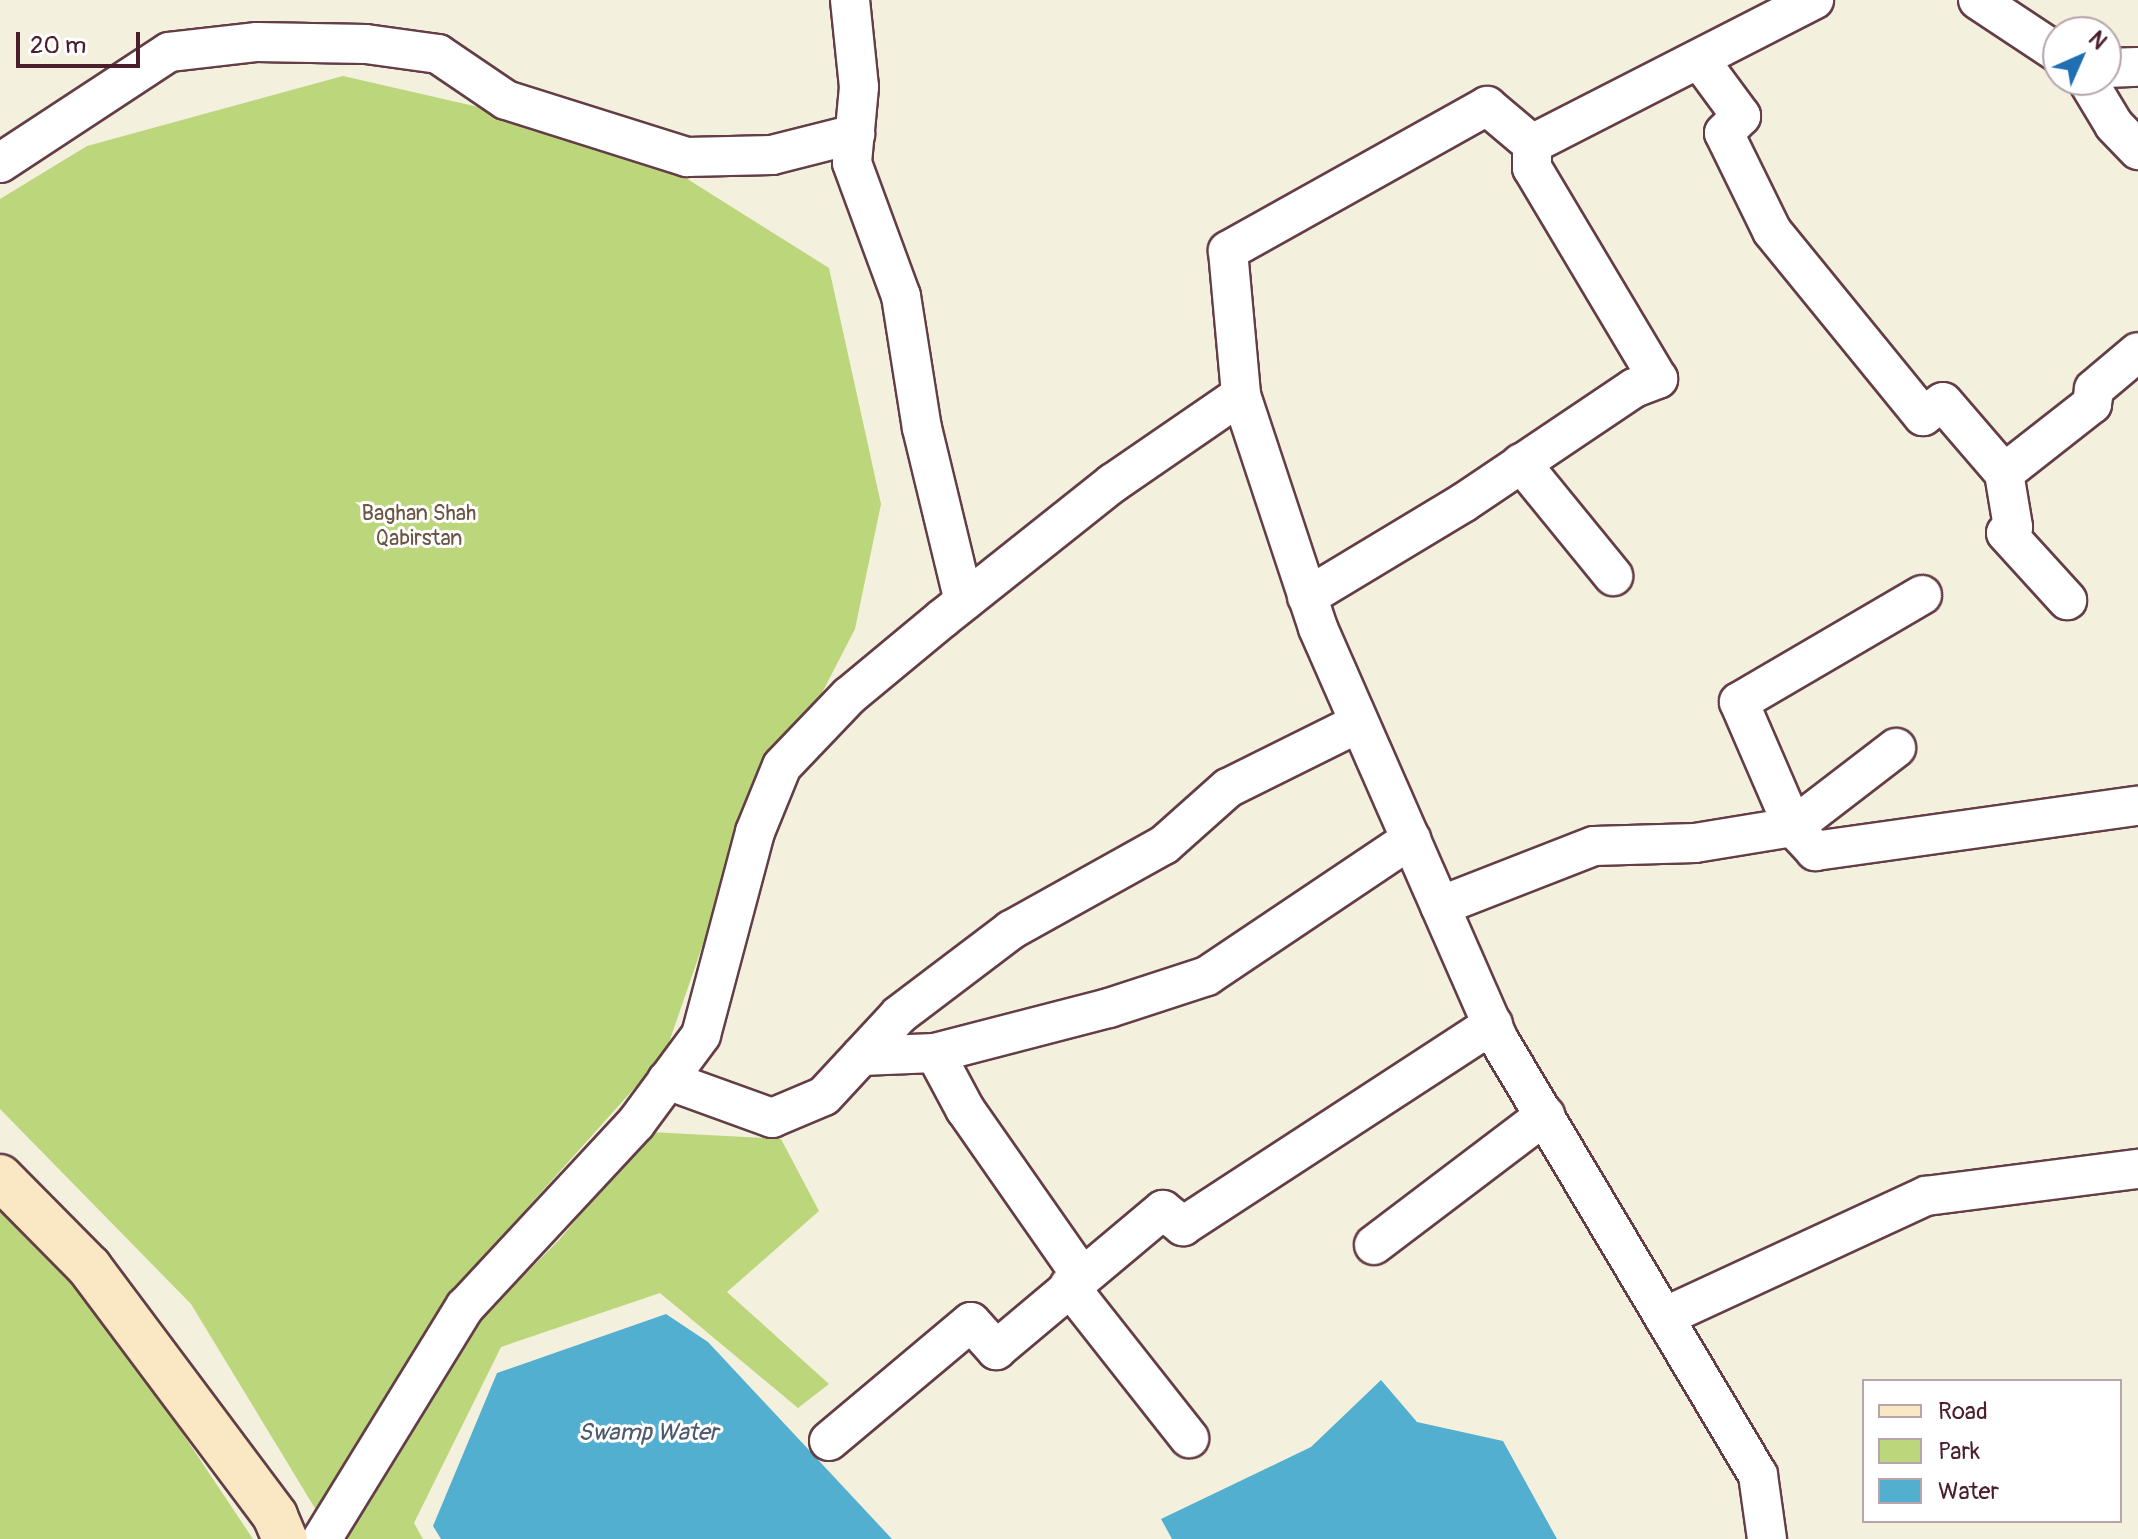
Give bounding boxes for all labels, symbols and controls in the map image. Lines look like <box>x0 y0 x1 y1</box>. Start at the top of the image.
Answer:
scale bar <box>20 16 144 66</box>
north arrow <box>2042 16 2122 96</box>
text: N <box>2082 25 2113 56</box>
text: 20 m <box>30 31 86 60</box>
park label: Baghan Shah Qabirstan <box>362 500 476 552</box>
legend <box>1862 1379 2122 1523</box>
text: Road <box>1938 1397 1988 1426</box>
water label: Swamp Water <box>578 1419 718 1447</box>
text: Park <box>1938 1437 1980 1466</box>
text: Water <box>1938 1477 1999 1506</box>

